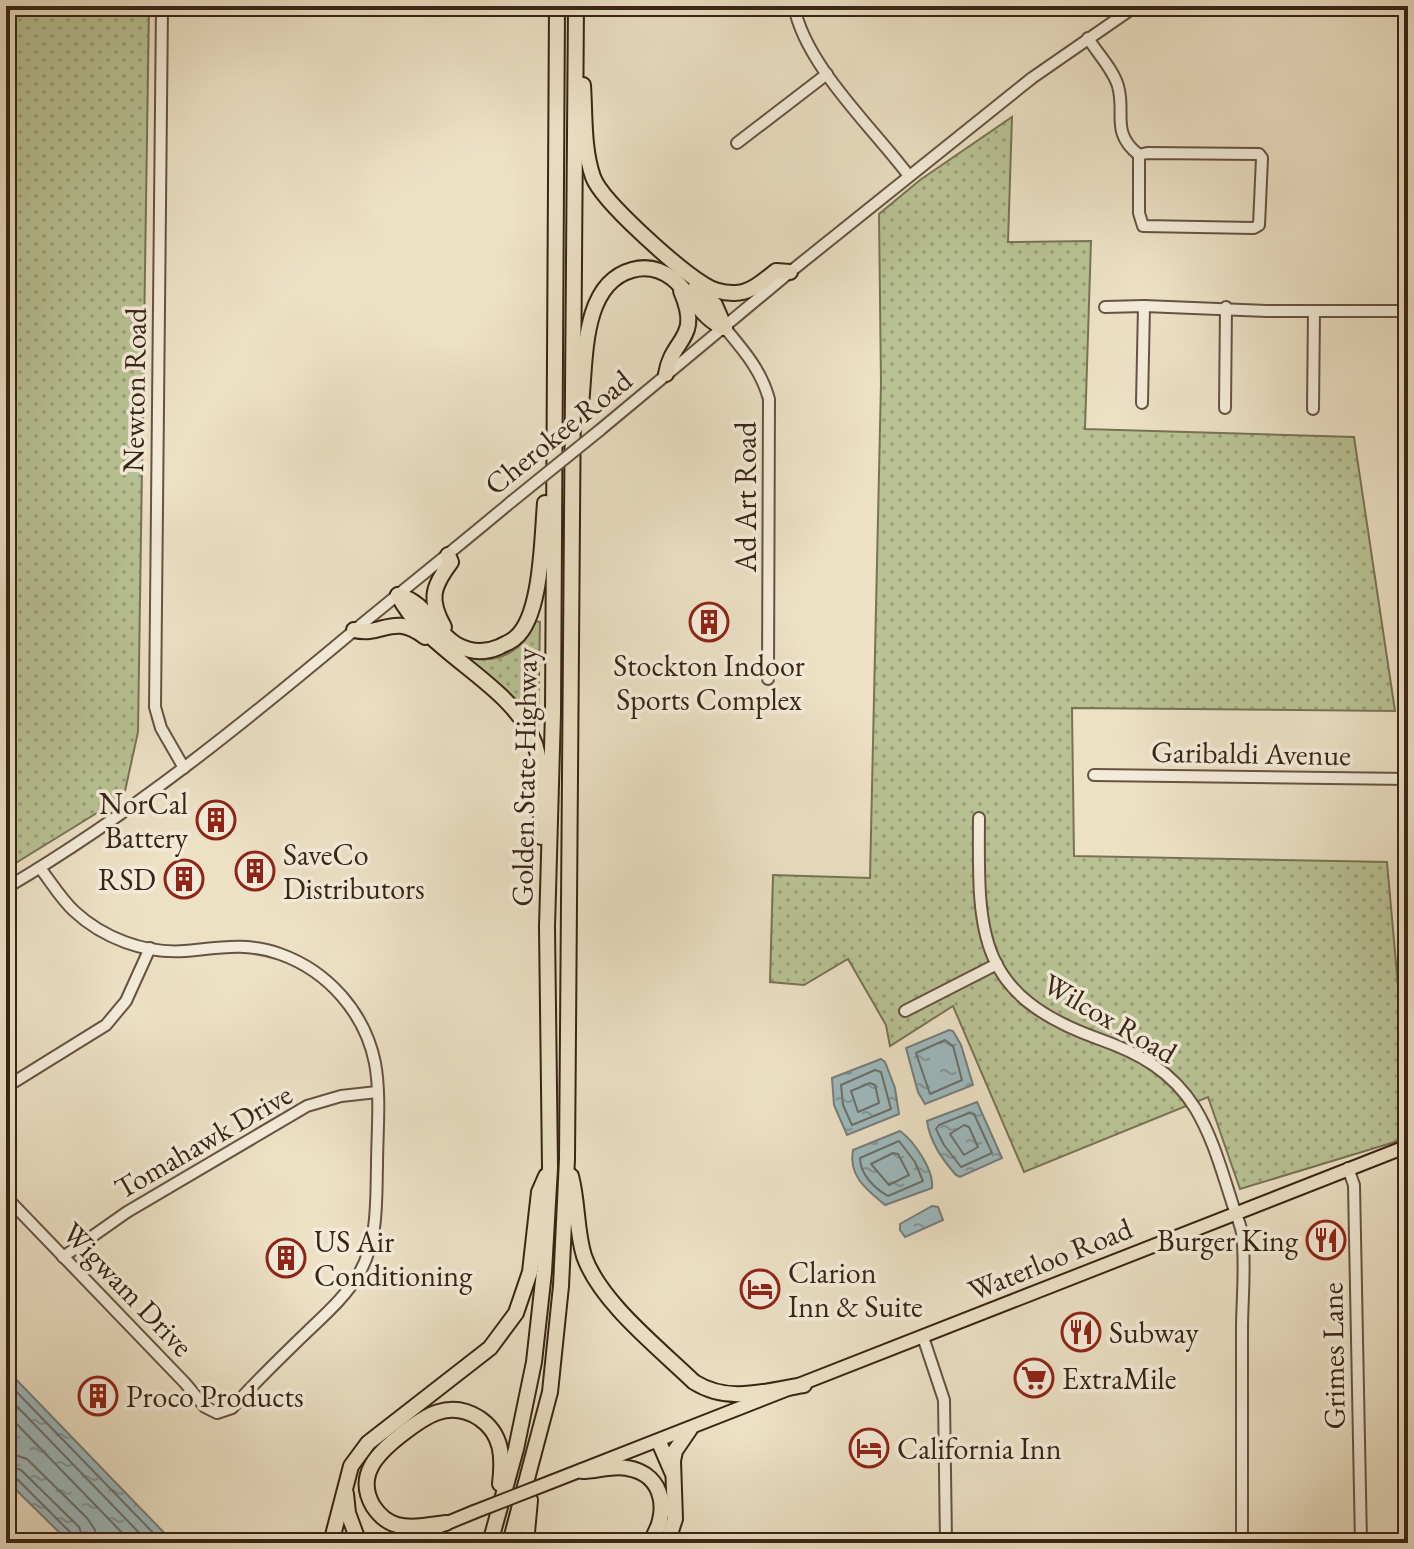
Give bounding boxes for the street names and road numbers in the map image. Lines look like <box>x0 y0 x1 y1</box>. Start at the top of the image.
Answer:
street label: Newton Road <box>113 306 155 473</box>
street label: Cherokee Road <box>476 360 640 503</box>
street label: Ad Art Road <box>726 421 765 573</box>
street label: Golden State Highway <box>502 646 546 907</box>
street label: Garibaldi Avenue <box>1151 732 1351 774</box>
street label: Wilcox Road <box>1036 964 1185 1072</box>
street label: Tomahawk Drive <box>107 1074 299 1208</box>
street label: Waterloo Road <box>962 1208 1138 1310</box>
street label: Wigwam Drive <box>54 1213 202 1365</box>
street label: Grimes Lane <box>1312 1282 1354 1430</box>

